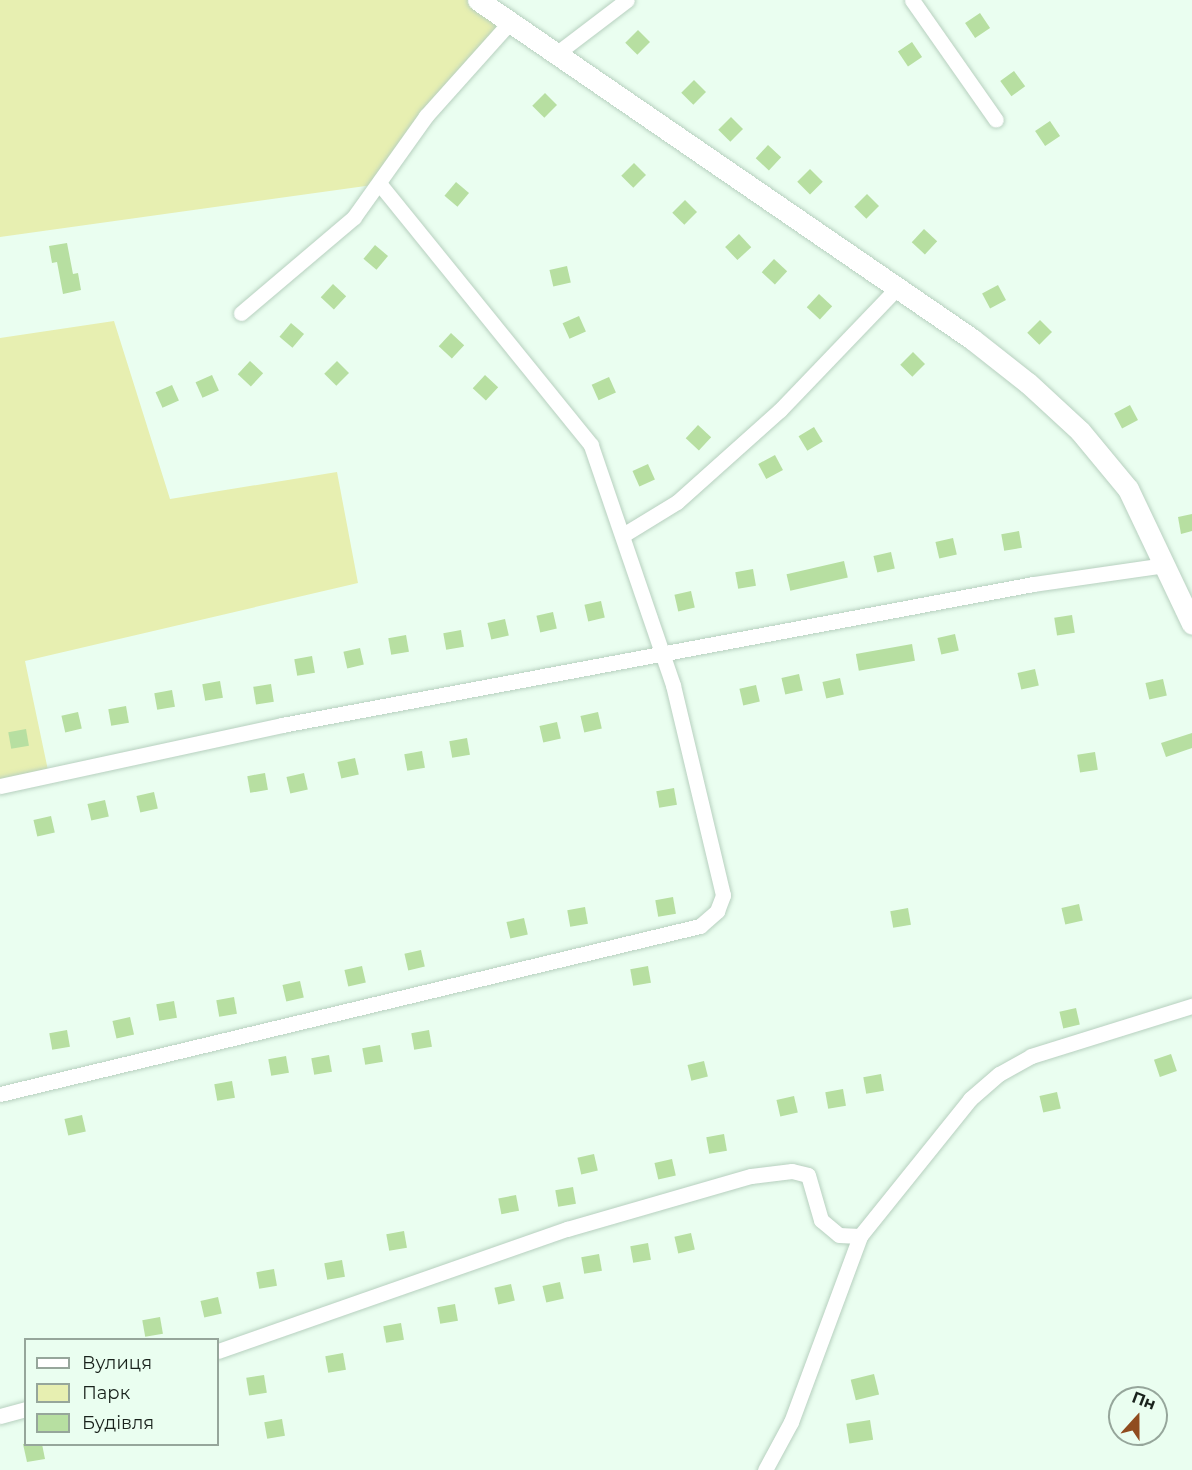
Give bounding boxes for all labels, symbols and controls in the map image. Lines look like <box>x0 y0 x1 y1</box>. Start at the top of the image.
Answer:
legend <box>24 1338 219 1446</box>
text: Вулиця <box>82 1352 152 1374</box>
text: Парк <box>82 1382 130 1404</box>
north arrow <box>1108 1386 1168 1446</box>
text: Пн <box>1129 1387 1159 1414</box>
text: Будівля <box>82 1412 154 1434</box>

